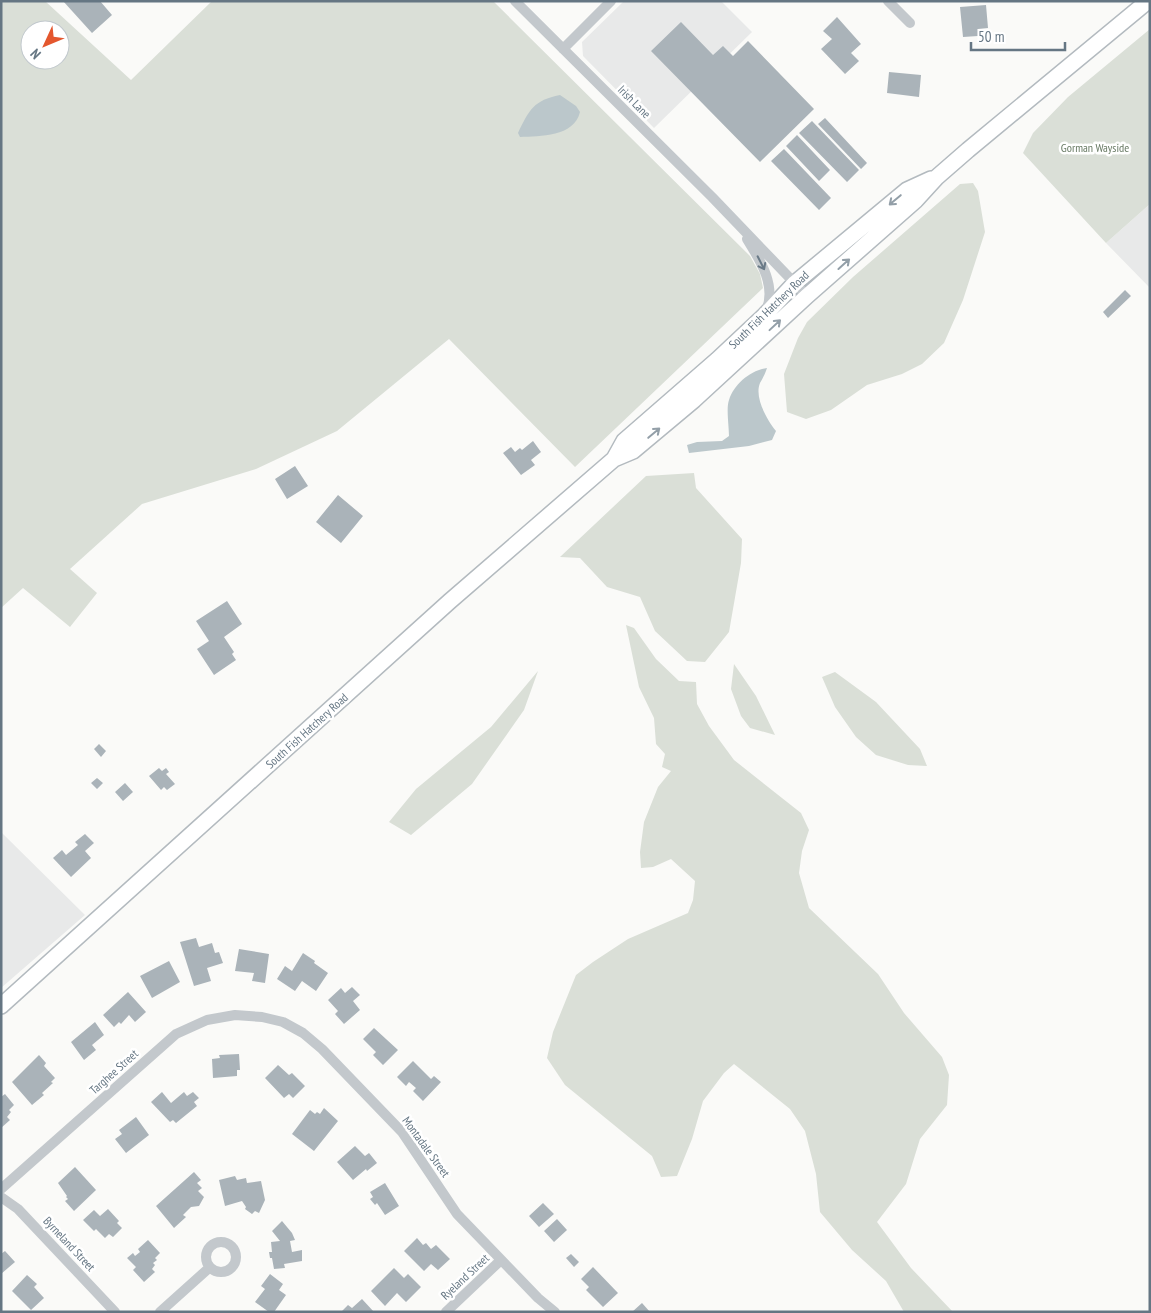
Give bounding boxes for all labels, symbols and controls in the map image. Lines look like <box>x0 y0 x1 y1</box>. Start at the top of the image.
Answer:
north arrow <box>20 20 70 70</box>
scale bar <box>971 20 1065 52</box>
text: 50 m <box>978 27 1004 46</box>
text: N <box>27 45 45 63</box>
street label: Irish Lane <box>615 82 654 121</box>
park label: Gorman Wayside <box>1061 140 1129 155</box>
one-way arrow <box>889 194 902 205</box>
one-way arrow <box>756 256 766 271</box>
one-way arrow <box>837 258 850 270</box>
street label: South Fish Hatchery Road <box>725 268 812 352</box>
one-way arrow <box>769 319 782 331</box>
one-way arrow <box>648 427 661 439</box>
street label: South Fish Hatchery Road <box>262 690 351 772</box>
street label: Targhee Street <box>86 1045 142 1097</box>
street label: Montadale Street <box>399 1113 454 1181</box>
street label: Byrneland Street <box>40 1213 99 1275</box>
street label: Ryeland Street <box>437 1250 492 1303</box>

